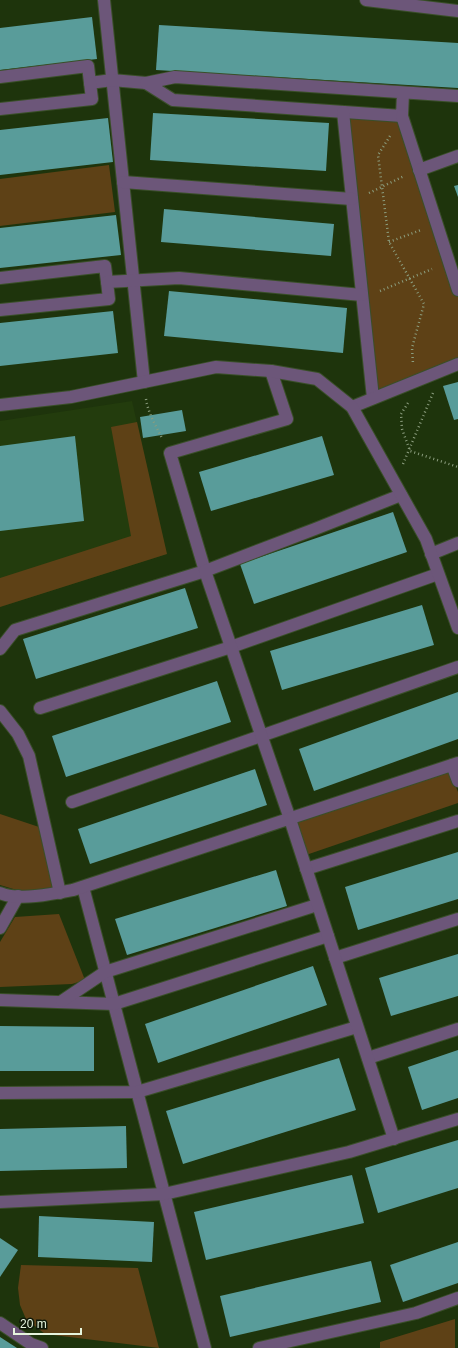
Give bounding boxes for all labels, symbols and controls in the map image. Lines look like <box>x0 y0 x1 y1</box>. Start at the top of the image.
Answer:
scale bar <box>14 1310 81 1336</box>
text: 20 m <box>20 1317 47 1331</box>

